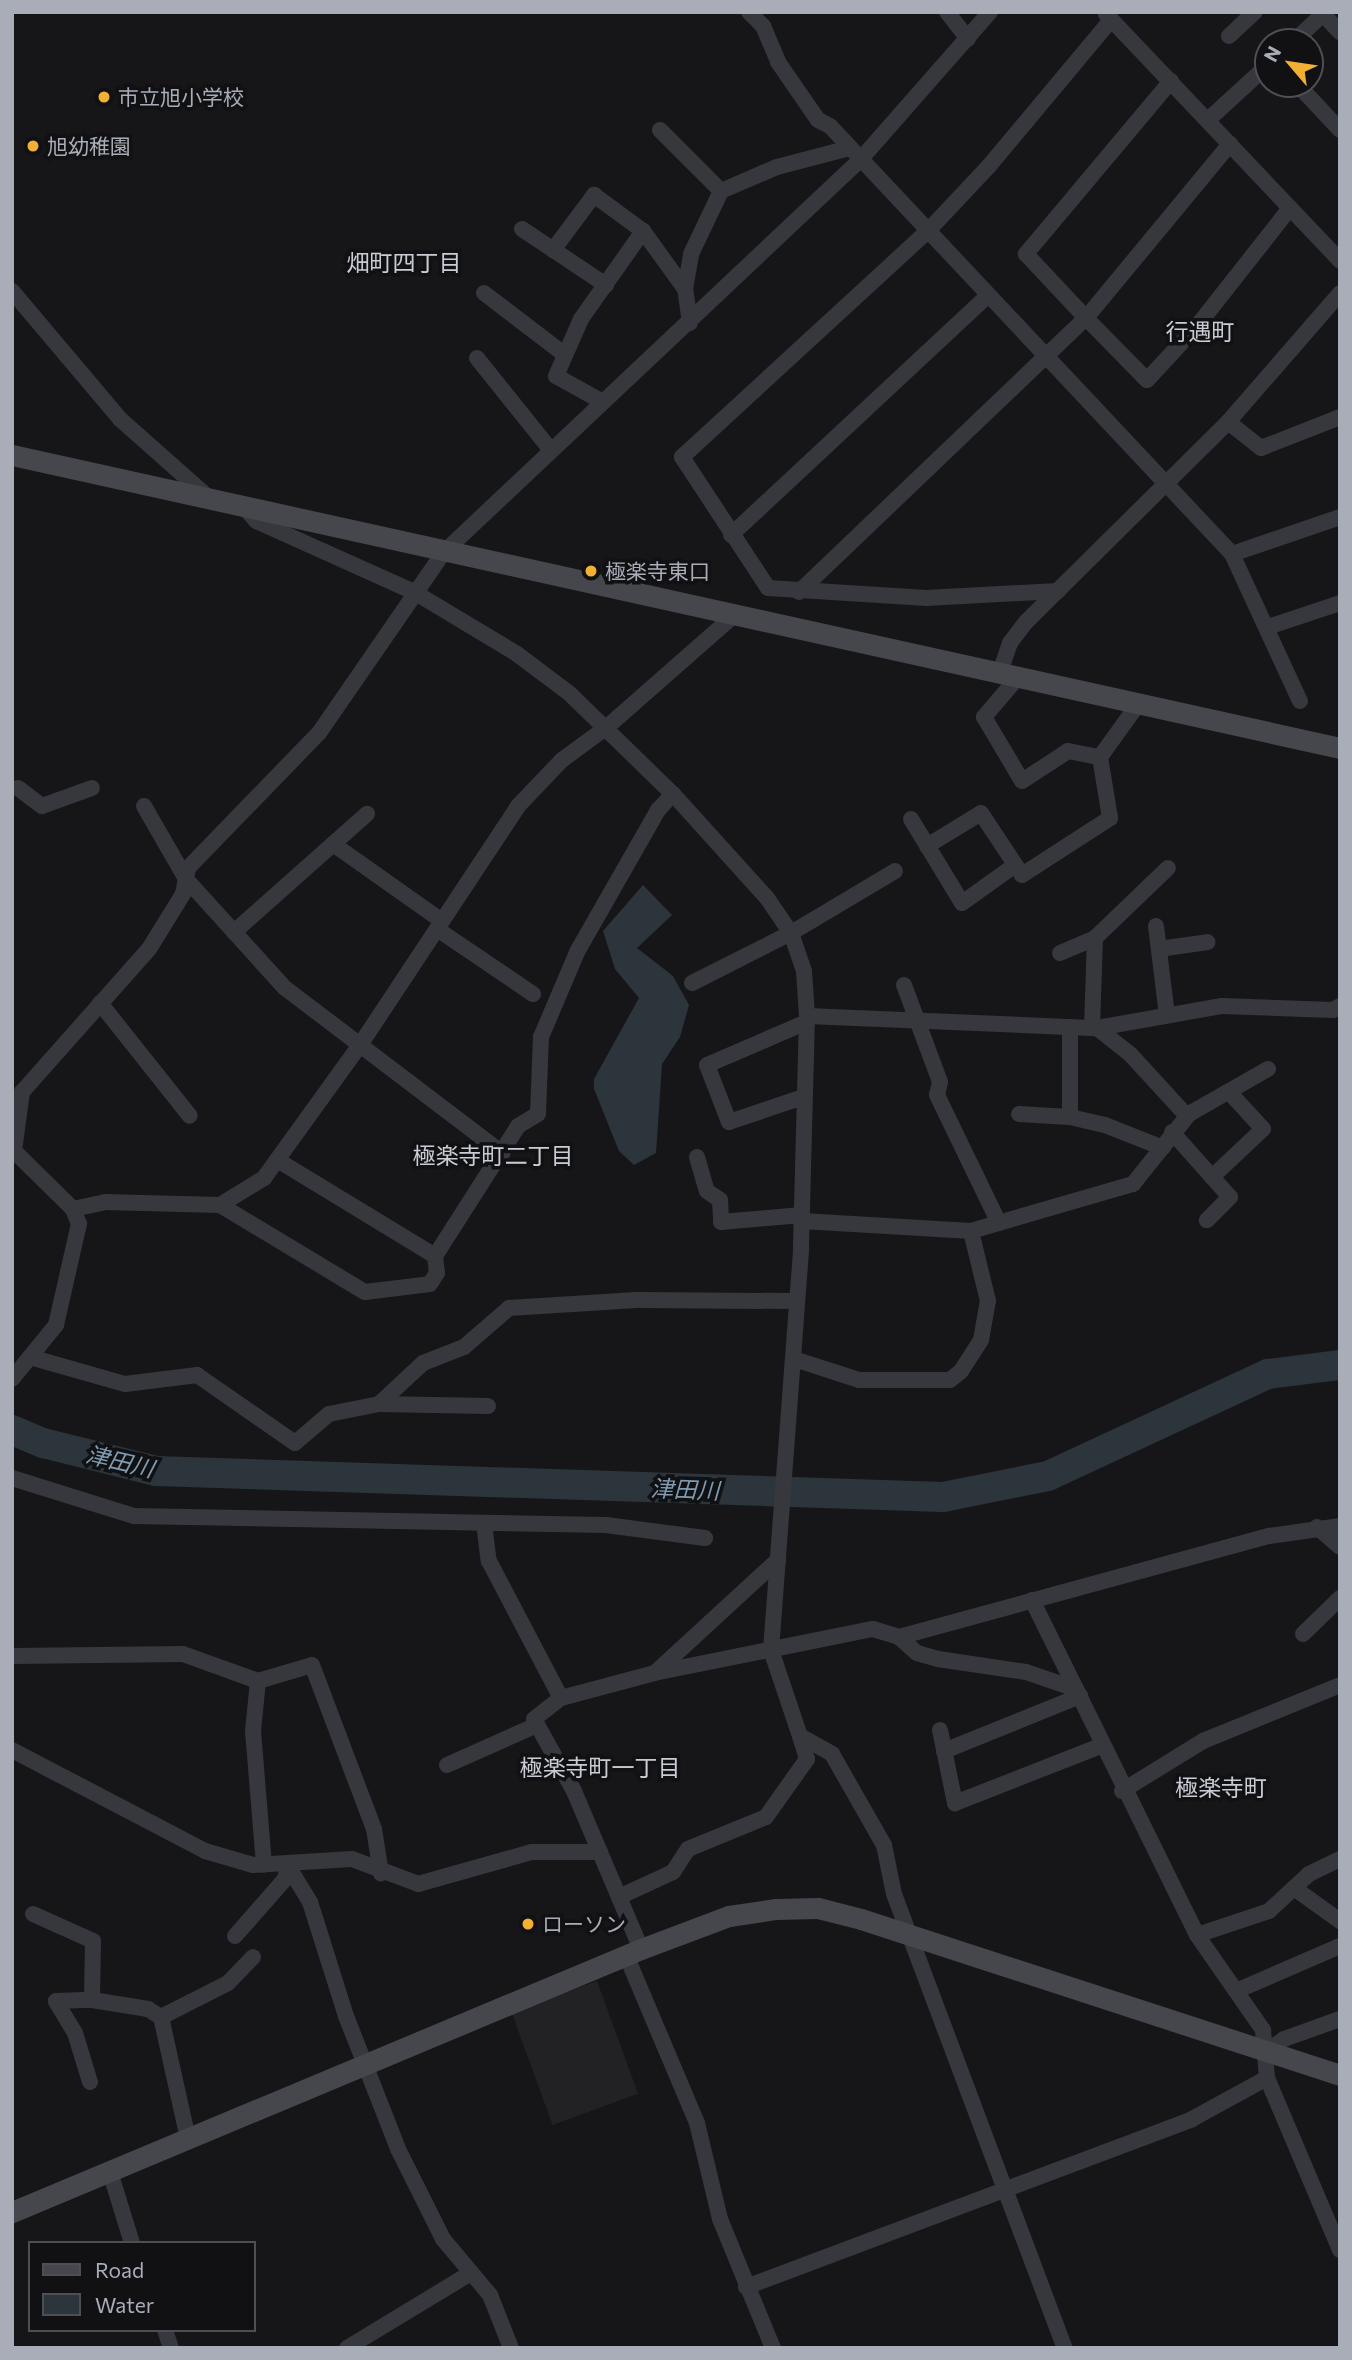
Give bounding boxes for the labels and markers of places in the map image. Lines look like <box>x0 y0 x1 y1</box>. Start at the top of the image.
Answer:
place label: 市立旭小学校 <box>118 84 244 110</box>
marker: 市立旭小学校 <box>96 89 112 105</box>
place label: 旭幼稚園 <box>47 133 131 159</box>
marker: 旭幼稚園 <box>25 138 41 154</box>
place label: 極楽寺東口 <box>605 558 710 584</box>
marker: 極楽寺東口 <box>583 563 599 579</box>
place label: ローソン <box>542 1911 626 1937</box>
marker: ローソン <box>520 1916 536 1932</box>

